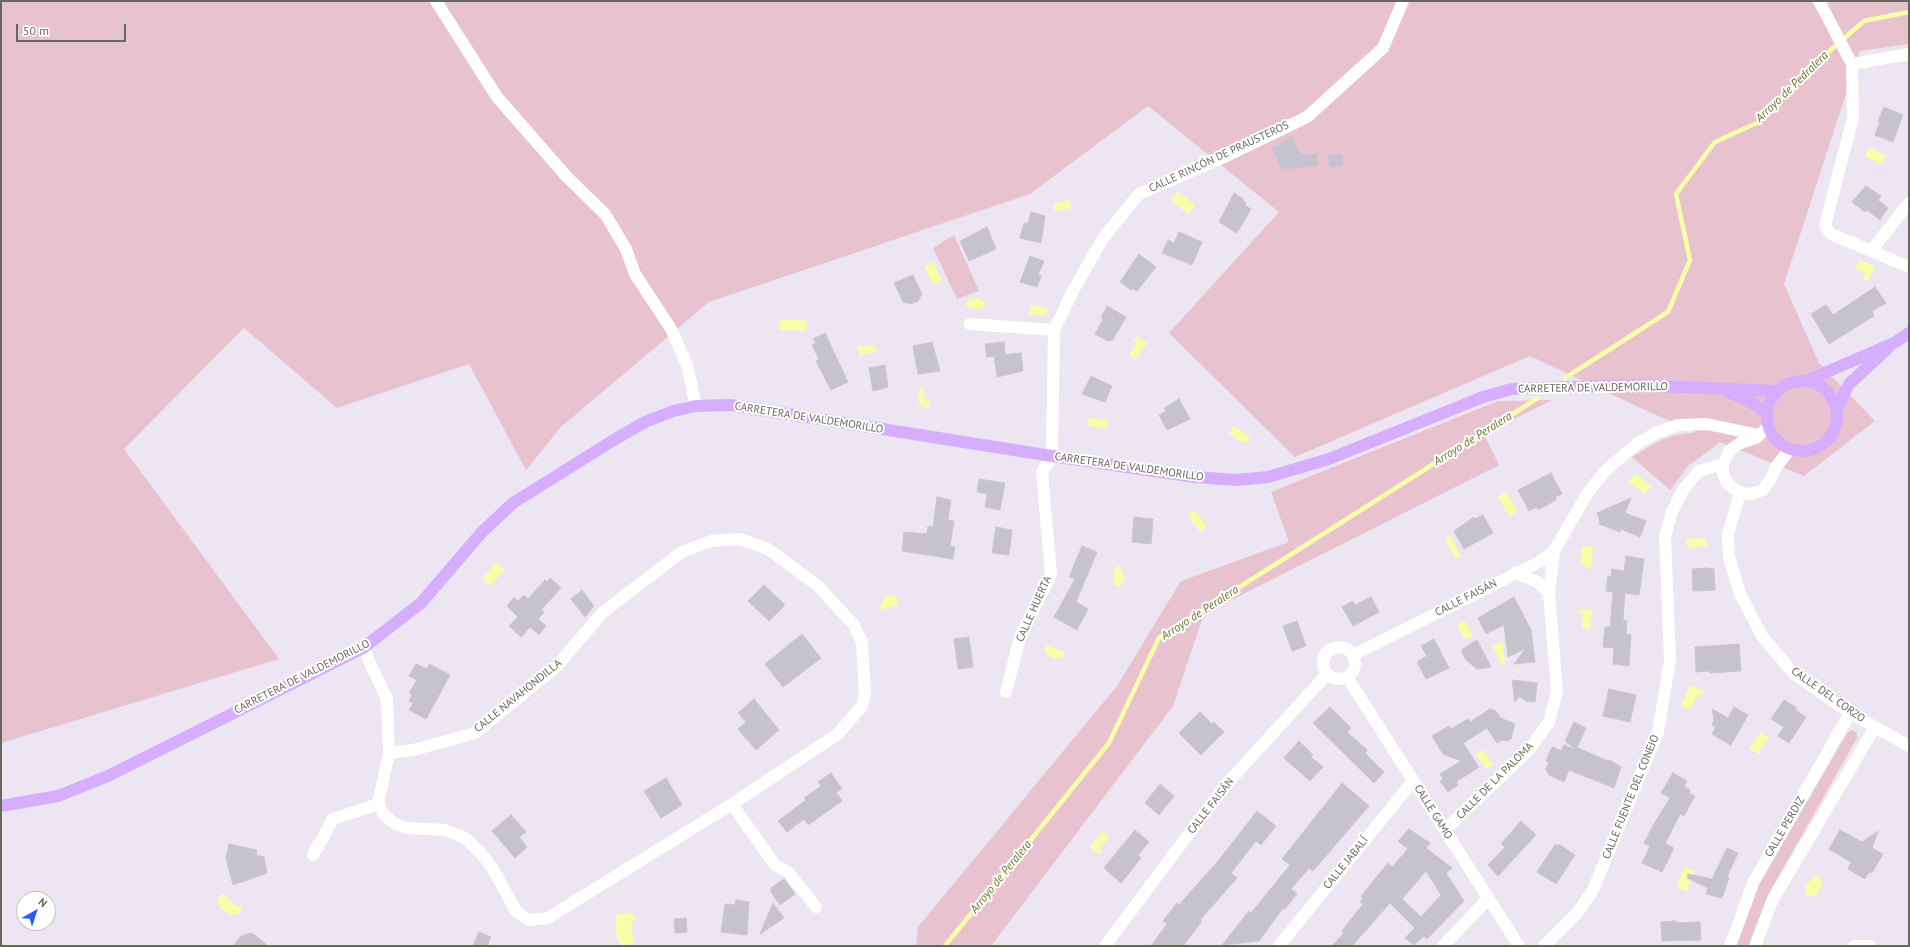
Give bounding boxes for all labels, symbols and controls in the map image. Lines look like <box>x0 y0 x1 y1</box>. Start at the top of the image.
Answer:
scale bar <box>18 16 128 42</box>
text: 50 m <box>23 23 49 38</box>
water label: Arroyo de Pedralera <box>1753 49 1831 125</box>
street label: CALLE RINCÓN DE PRAUSTEROS <box>1147 119 1291 195</box>
street label: CARRETERA DE VALDEMORILLO <box>1518 380 1668 396</box>
street label: CARRETERA DE VALDEMORILLO <box>734 400 884 436</box>
water label: Arroyo de Peralera <box>1431 409 1515 469</box>
street label: CARRETERA DE VALDEMORILLO <box>1054 450 1204 484</box>
street label: CALLE HUERTA <box>1014 574 1054 644</box>
street label: CALLE FAISÁN <box>1433 577 1499 619</box>
water label: Arroyo de Peralera <box>1158 583 1242 643</box>
street label: CARRETERA DE VALDEMORILLO <box>232 637 372 717</box>
street label: CALLE NAVAHONDILLA <box>472 657 564 735</box>
street label: CALLE DEL CORZO <box>1788 665 1868 725</box>
street label: CALLE FUENTE DEL CONEJO <box>1600 733 1662 861</box>
street label: CALLE DE LA PALOMA <box>1454 740 1536 822</box>
street label: CALLE FAISÁN <box>1185 775 1237 837</box>
street label: CALLE GAMO <box>1411 782 1455 842</box>
street label: CALLE PERDIZ <box>1762 794 1808 860</box>
street label: CALLE JABALÍ <box>1321 834 1371 892</box>
water label: Arroyo de Peralera <box>967 838 1035 916</box>
north arrow <box>16 891 56 931</box>
text: N <box>36 895 50 910</box>

